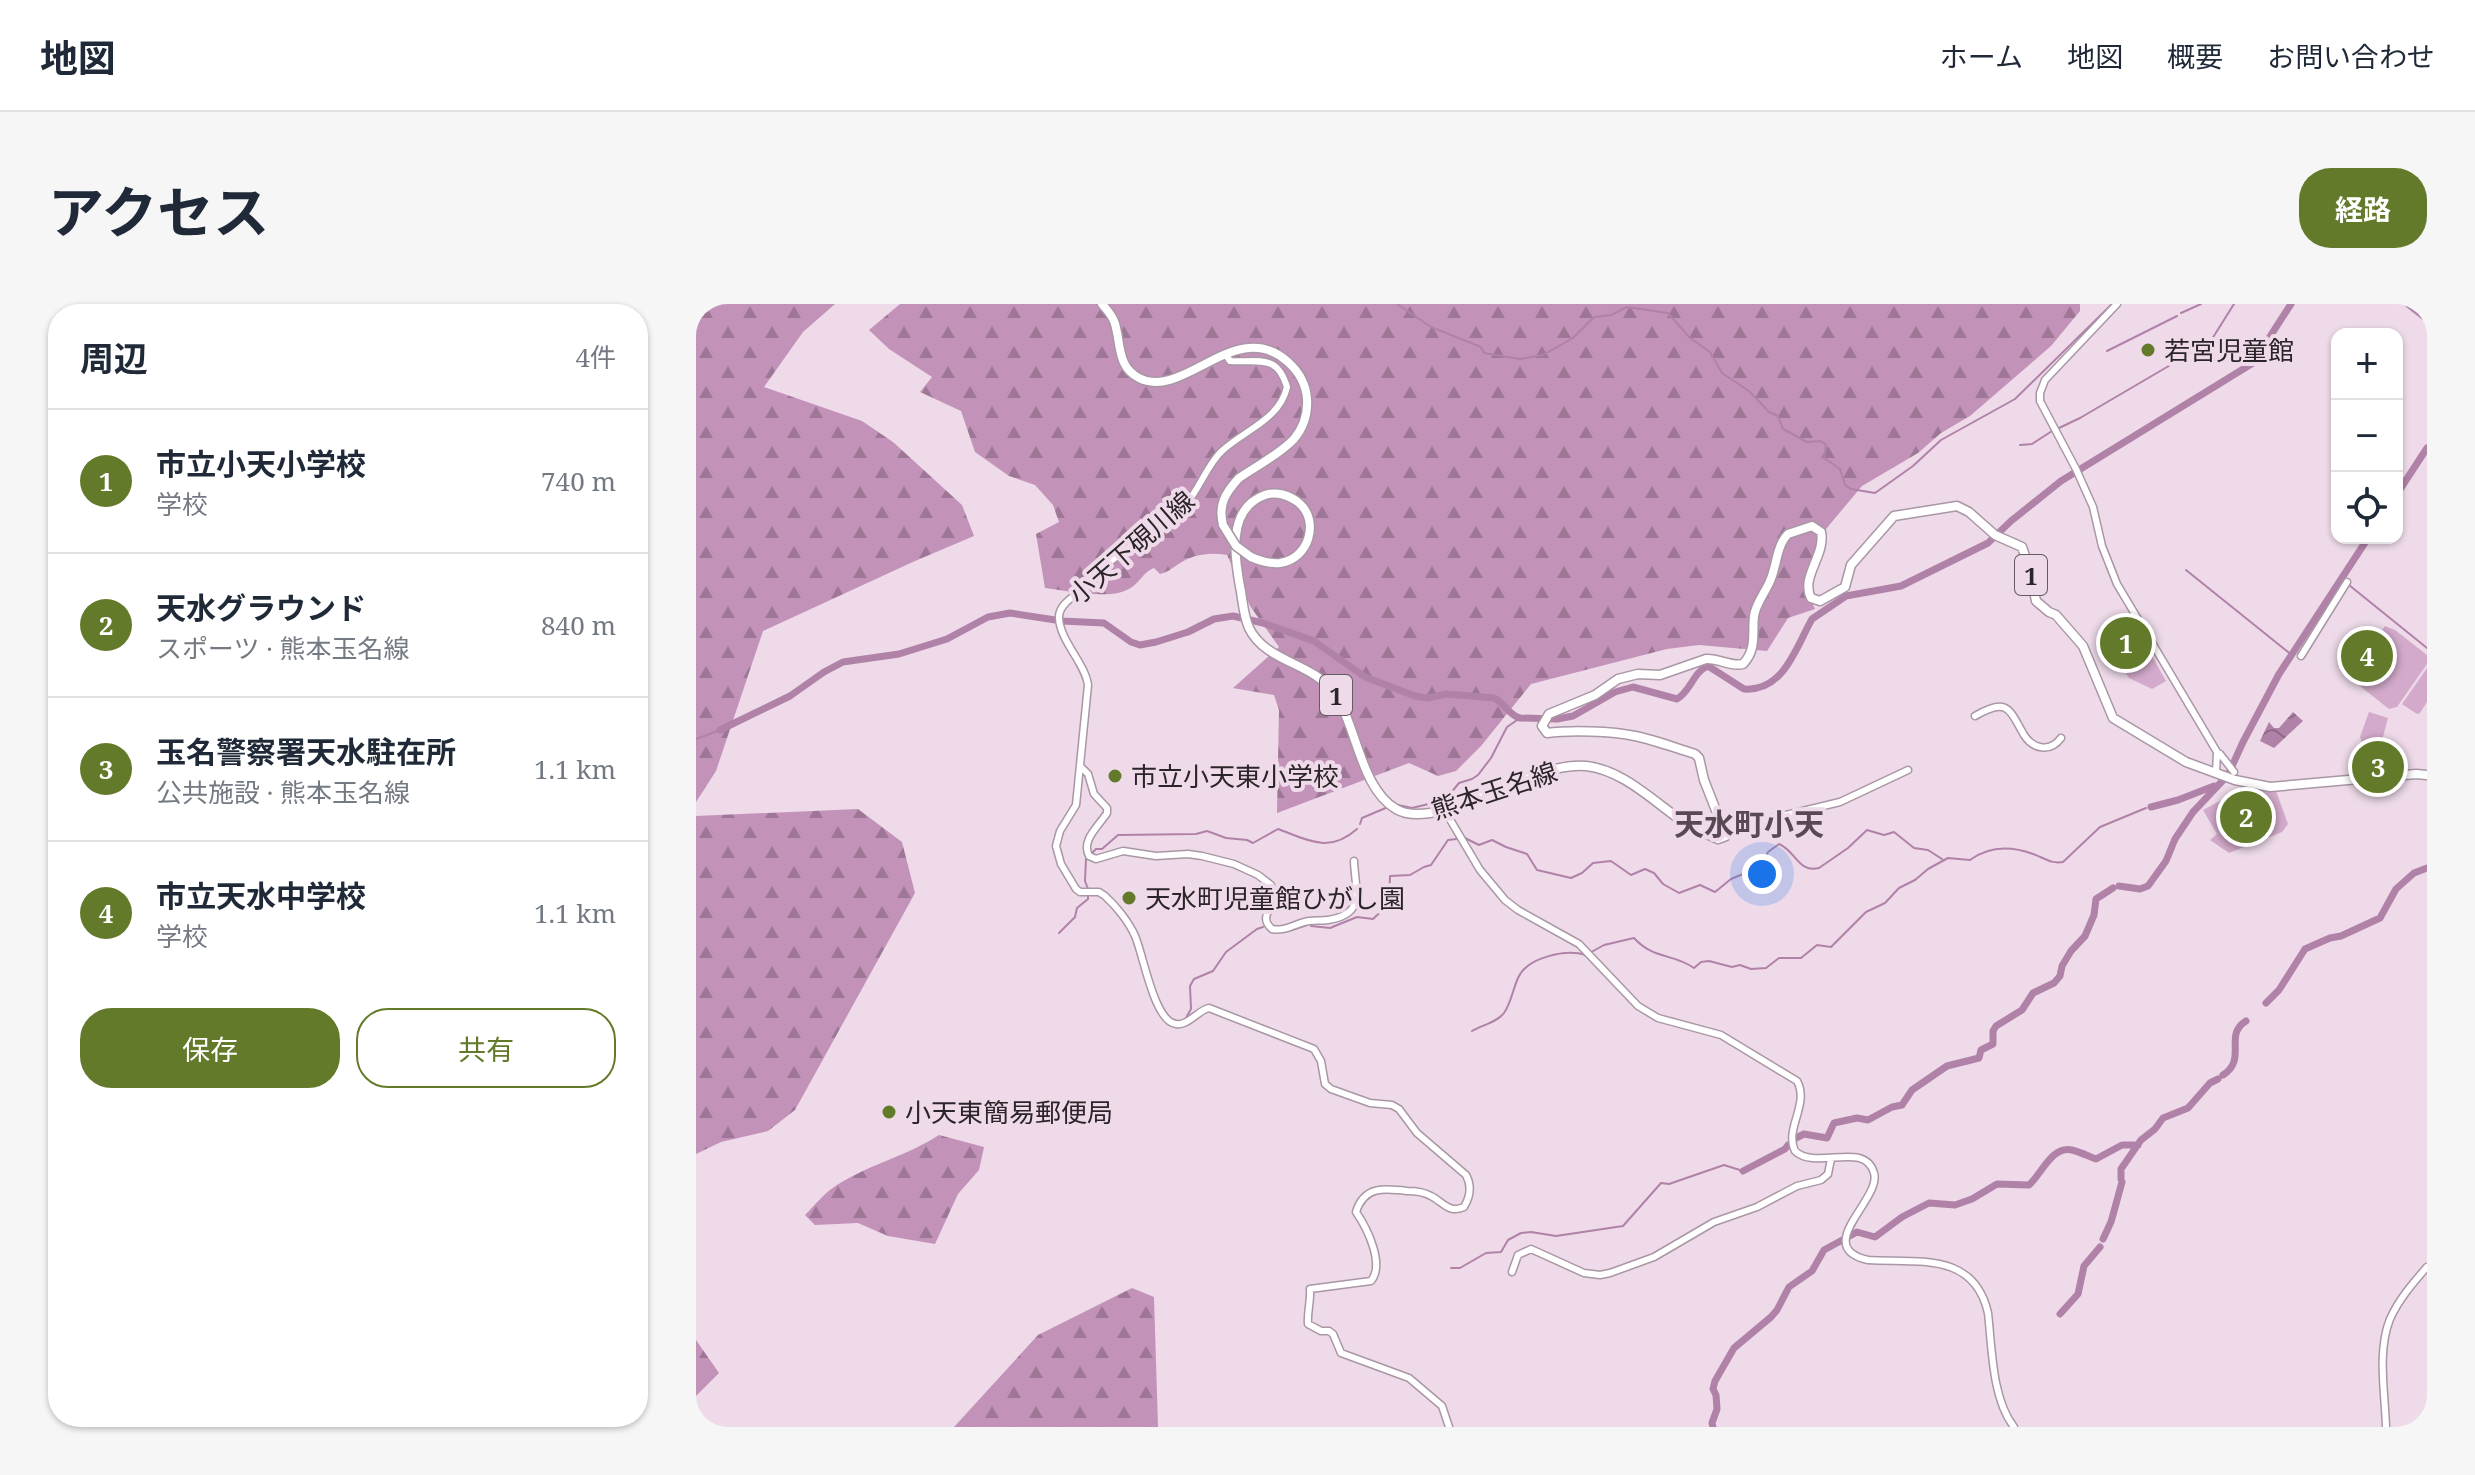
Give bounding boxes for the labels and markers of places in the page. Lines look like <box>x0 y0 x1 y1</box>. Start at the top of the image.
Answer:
place label: 若宮児童館 <box>2164 332 2294 368</box>
marker: 若宮児童館 <box>2139 341 2157 359</box>
pin: 1 <box>2100 613 2152 673</box>
pin: 4 <box>2341 626 2393 686</box>
pin: 3 <box>2352 737 2404 797</box>
place label: 市立小天東小学校 <box>1131 758 1339 794</box>
marker: 市立小天東小学校 <box>1106 767 1124 785</box>
pin: 2 <box>2220 787 2272 847</box>
place label: 天水町児童館ひがし園 <box>1145 880 1405 916</box>
marker: 天水町児童館ひがし園 <box>1120 889 1138 907</box>
place label: 小天東簡易郵便局 <box>905 1094 1113 1130</box>
marker: 小天東簡易郵便局 <box>880 1103 898 1121</box>

